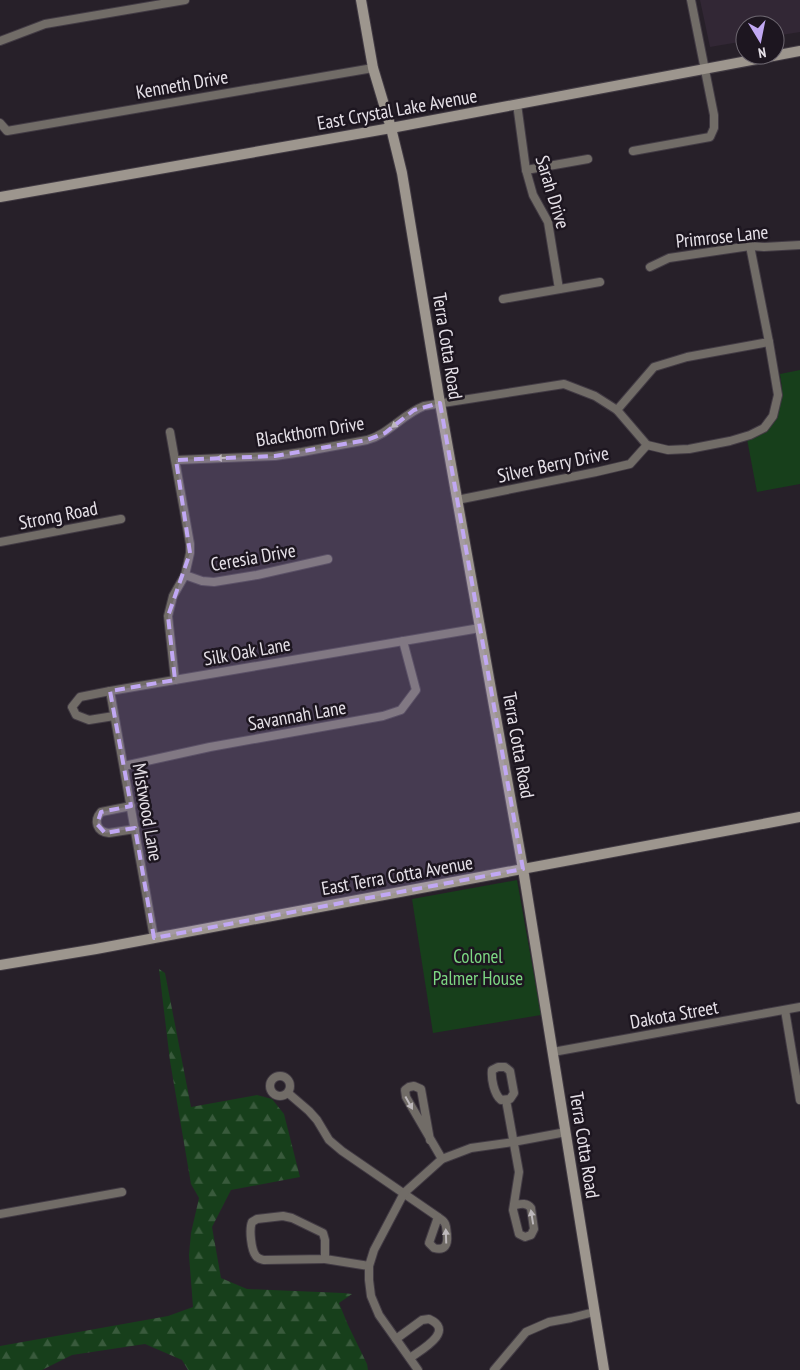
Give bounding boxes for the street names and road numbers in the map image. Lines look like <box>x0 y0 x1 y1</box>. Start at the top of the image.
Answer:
street label: Kenneth Drive <box>134 64 230 104</box>
street label: East Crystal Lake Avenue <box>315 83 479 135</box>
street label: Sarah Drive <box>530 152 576 232</box>
street label: Primrose Lane <box>675 219 770 253</box>
street label: Terra Cotta Road <box>428 291 468 401</box>
street label: Blackthorn Drive <box>254 411 366 451</box>
street label: Silver Berry Drive <box>495 440 611 488</box>
street label: Strong Road <box>17 496 99 534</box>
street label: Ceresia Drive <box>209 538 297 576</box>
street label: Silk Oak Lane <box>202 632 293 670</box>
street label: Terra Cotta Road <box>498 690 540 800</box>
street label: Savannah Lane <box>246 695 348 735</box>
street label: Mistwood Lane <box>128 761 168 863</box>
street label: East Terra Cotta Avenue <box>319 850 475 900</box>
street label: Dakota Street <box>628 994 721 1034</box>
street label: Terra Cotta Road <box>565 1090 605 1200</box>

